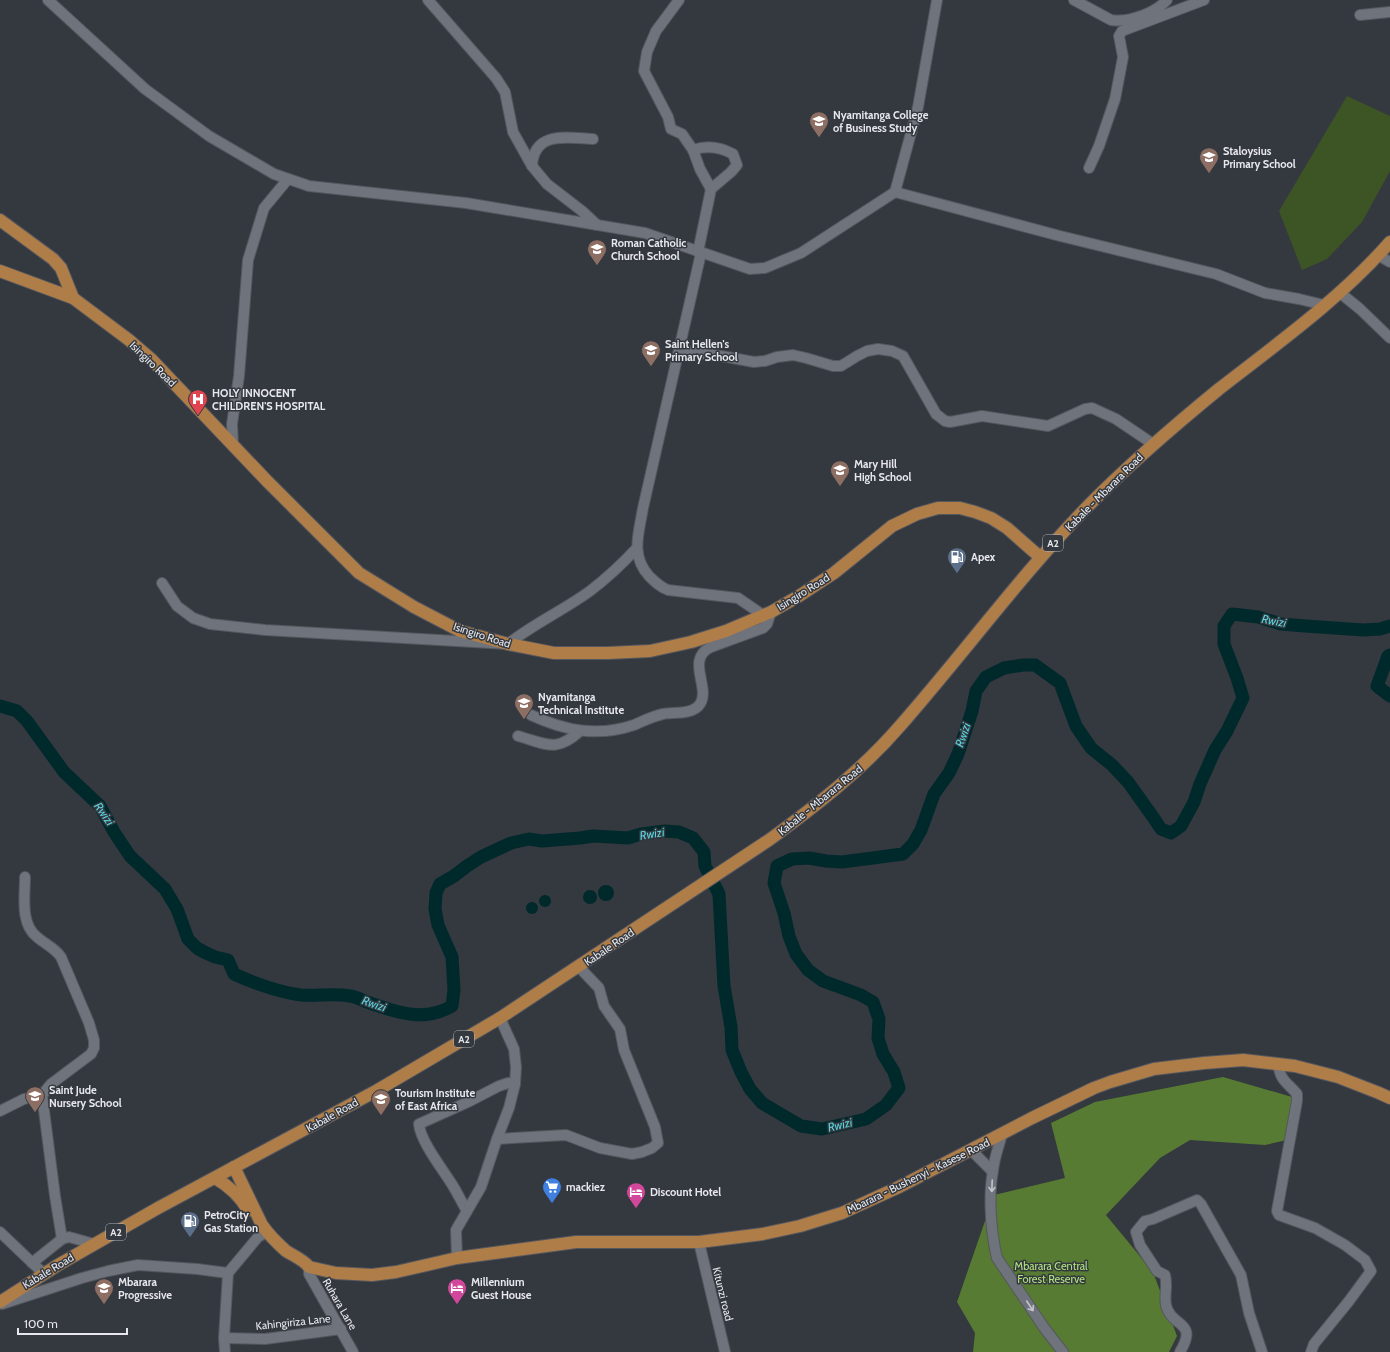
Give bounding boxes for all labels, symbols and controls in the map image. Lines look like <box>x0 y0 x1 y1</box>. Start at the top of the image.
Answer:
place label: Nyamitanga College of Business Study <box>833 108 929 135</box>
school or university icon: Nyamitanga College of Business Study <box>808 110 830 138</box>
place label: Staloysius Primary School <box>1223 144 1296 171</box>
school or university icon: Staloysius Primary School <box>1198 146 1220 174</box>
place label: Roman Catholic Church School <box>611 236 686 263</box>
school or university icon: Roman Catholic Church School <box>586 238 608 266</box>
place label: Saint Hellen's Primary School <box>665 337 738 364</box>
street label: Isingiro Road <box>127 338 179 390</box>
school or university icon: Saint Hellen's Primary School <box>640 339 662 367</box>
place label: HOLY INNOCENT CHILDREN'S HOSPITAL <box>212 386 326 413</box>
hospital icon: HOLY INNOCENT CHILDREN'S HOSPITAL <box>187 388 209 416</box>
street label: Kabale - Mbarara Road <box>1062 450 1146 534</box>
place label: Mary Hill High School <box>854 457 912 484</box>
school or university icon: Mary Hill High School <box>829 459 851 487</box>
road number: A2 <box>1043 535 1063 551</box>
fuel station icon: Apex <box>946 546 968 574</box>
place label: Apex <box>971 550 996 564</box>
street label: Isingiro Road <box>774 570 832 614</box>
water label: Rwizi <box>1261 611 1288 630</box>
street label: Isingiro Road <box>452 619 512 651</box>
place label: Nyamitanga Technical Institute <box>538 690 624 717</box>
school or university icon: Nyamitanga Technical Institute <box>513 692 535 720</box>
water label: Rwizi <box>951 720 974 749</box>
street label: Kabale - Mbarara Road <box>775 762 865 838</box>
water label: Rwizi <box>91 799 118 829</box>
water label: Rwizi <box>638 824 666 843</box>
street label: Kabale Road <box>581 925 637 969</box>
water label: Rwizi <box>360 992 389 1015</box>
road number: A2 <box>454 1031 474 1047</box>
place label: Saint Jude Nursery School <box>49 1083 122 1110</box>
school or university icon: Saint Jude Nursery School <box>24 1085 46 1113</box>
place label: Tourism Institute of East Africa <box>395 1086 475 1113</box>
school or university icon: Tourism Institute of East Africa <box>370 1088 392 1116</box>
street label: Kabale Road <box>304 1095 360 1135</box>
water label: Rwizi <box>826 1114 854 1135</box>
street label: Mbarara - Bushenyi - Kasese Road <box>844 1135 992 1217</box>
supermarket icon: mackiez <box>541 1176 563 1204</box>
one-way arrow <box>988 1179 995 1192</box>
place label: mackiez <box>566 1180 606 1194</box>
hotel icon: Discount Hotel <box>625 1181 647 1209</box>
place label: Discount Hotel <box>650 1185 721 1199</box>
place label: PetroCity Gas Station <box>204 1208 258 1235</box>
fuel station icon: PetroCity Gas Station <box>179 1210 201 1238</box>
road number: A2 <box>106 1224 126 1240</box>
street label: Kabale Road <box>20 1250 76 1292</box>
park label: Mbarara Central Forest Reserve <box>1014 1259 1088 1286</box>
street label: Kitunzi road <box>710 1266 736 1322</box>
place label: Mbarara Progressive <box>118 1275 172 1302</box>
place label: Millennium Guest House <box>471 1275 532 1302</box>
street label: Ruhara Lane <box>320 1276 361 1333</box>
school or university icon: Mbarara Progressive <box>93 1277 115 1305</box>
hotel icon: Millennium Guest House <box>446 1277 468 1305</box>
one-way arrow <box>1026 1300 1034 1311</box>
scale bar <box>18 1310 127 1336</box>
street label: Kahingiriza Lane <box>255 1311 332 1333</box>
text: 100 m <box>24 1316 58 1331</box>

